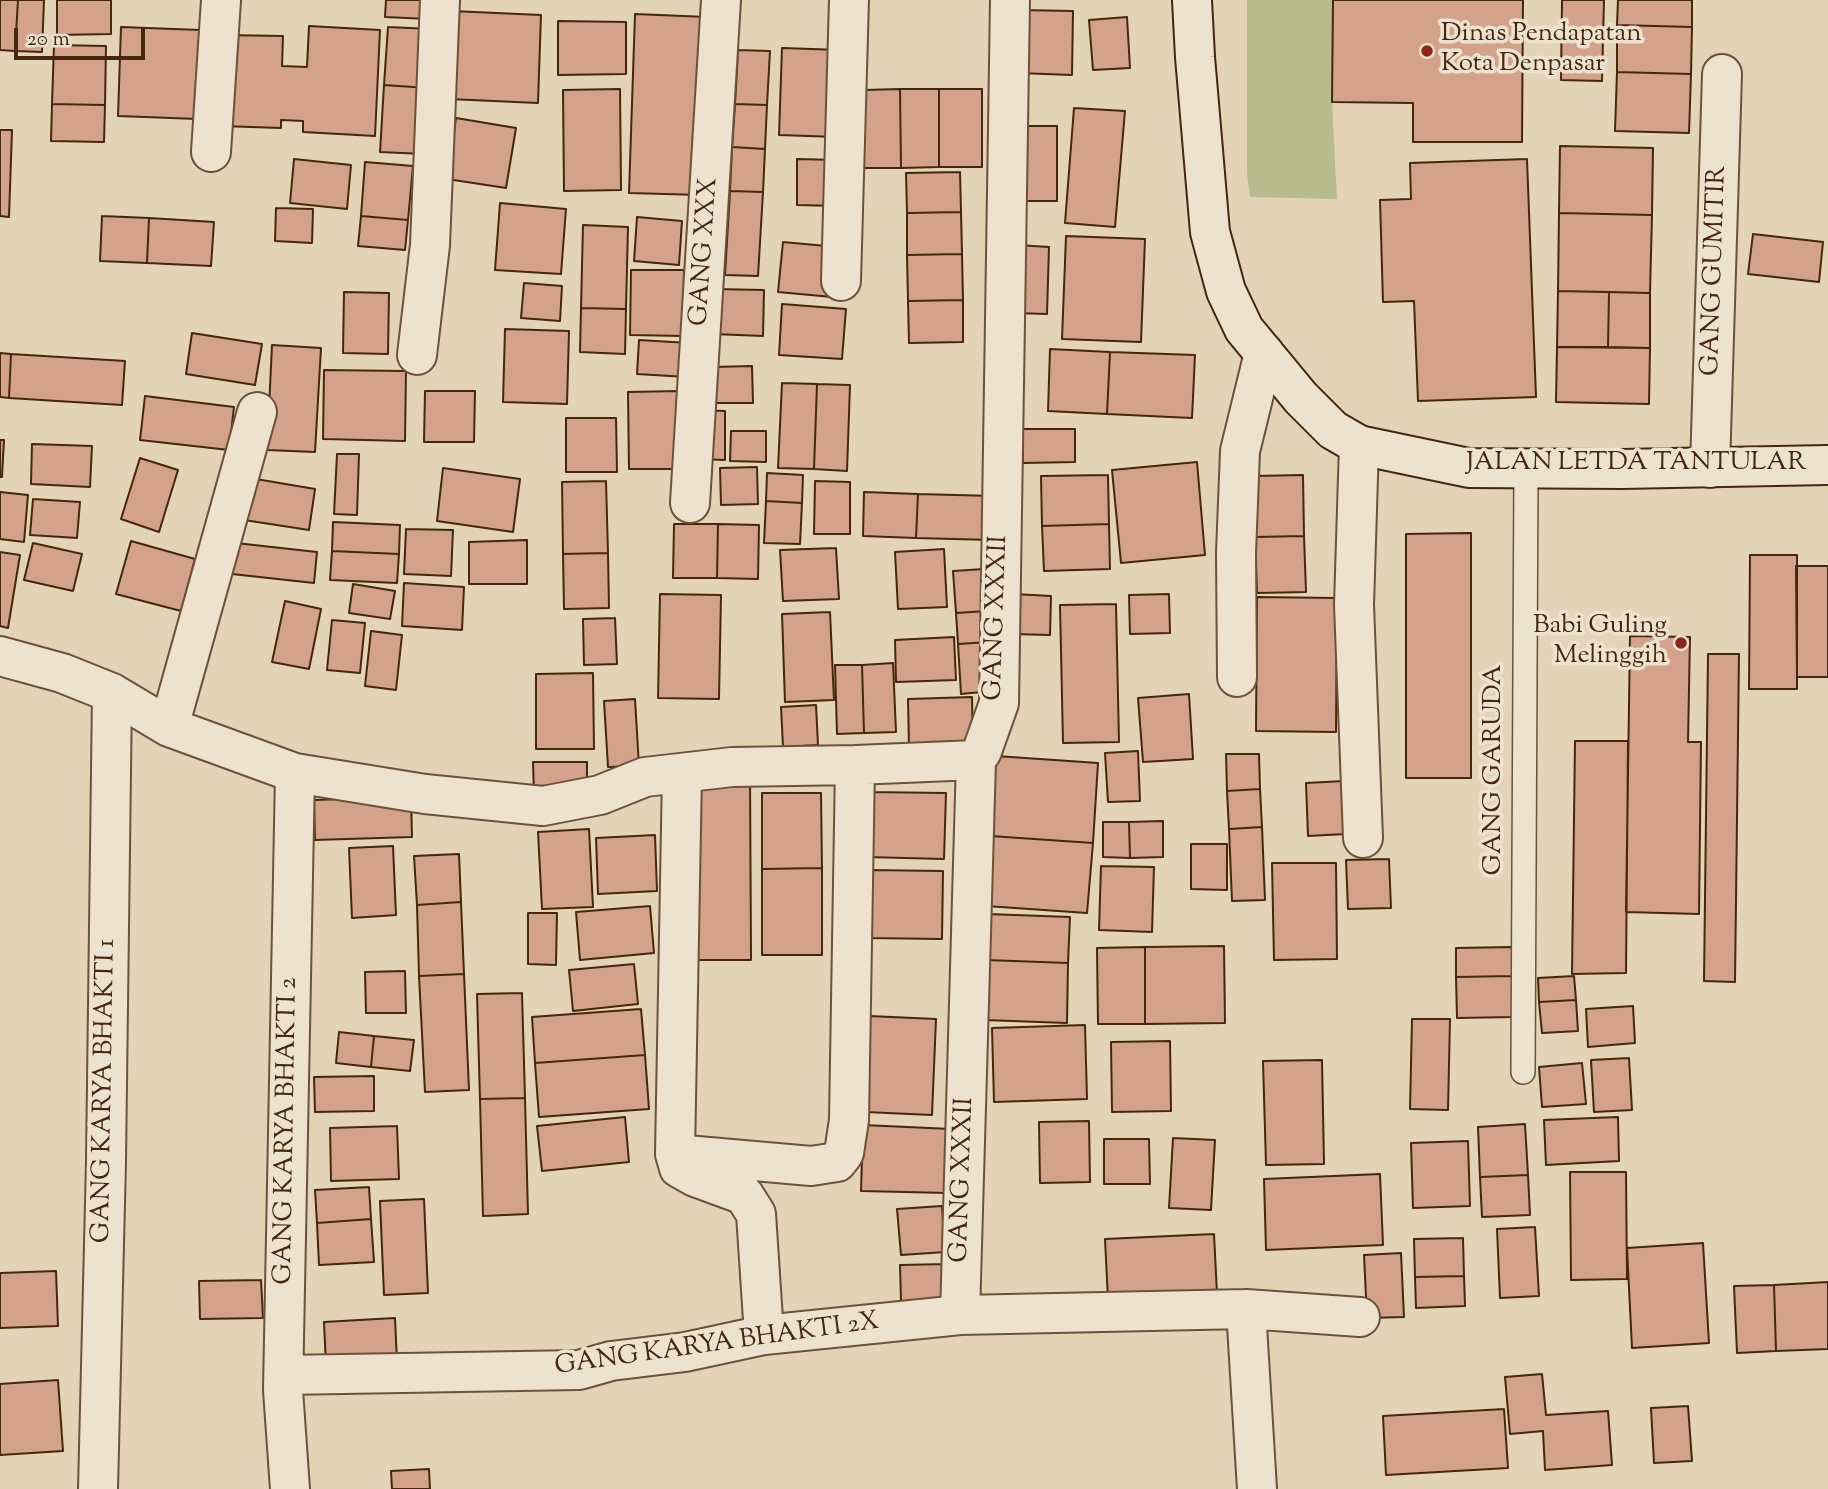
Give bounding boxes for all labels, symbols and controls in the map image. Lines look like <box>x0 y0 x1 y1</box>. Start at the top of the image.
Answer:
scale bar <box>18 14 149 58</box>
place label: Dinas Pendapatan Kota Denpasar <box>1441 20 1642 82</box>
text: 20 m <box>27 25 70 55</box>
marker: Dinas Pendapatan Kota Denpasar <box>1419 43 1435 59</box>
street label: GANG GUMITIR <box>1697 165 1735 377</box>
street label: GANG XXX <box>685 177 727 327</box>
street label: JALAN LETDA TANTULAR <box>1466 449 1806 481</box>
street label: GANG XXXII <box>980 535 1016 701</box>
place label: Babi Guling Melinggih <box>1533 612 1667 674</box>
marker: Babi Guling Melinggih <box>1673 635 1689 651</box>
street label: GANG GARUDA <box>1480 664 1512 876</box>
street label: GANG KARYA BHAKTI 1 <box>88 939 124 1243</box>
street label: GANG KARYA BHAKTI 2 <box>270 977 306 1285</box>
street label: GANG XXXII <box>946 1097 982 1263</box>
street label: GANG KARYA BHAKTI 2X <box>553 1308 881 1384</box>

